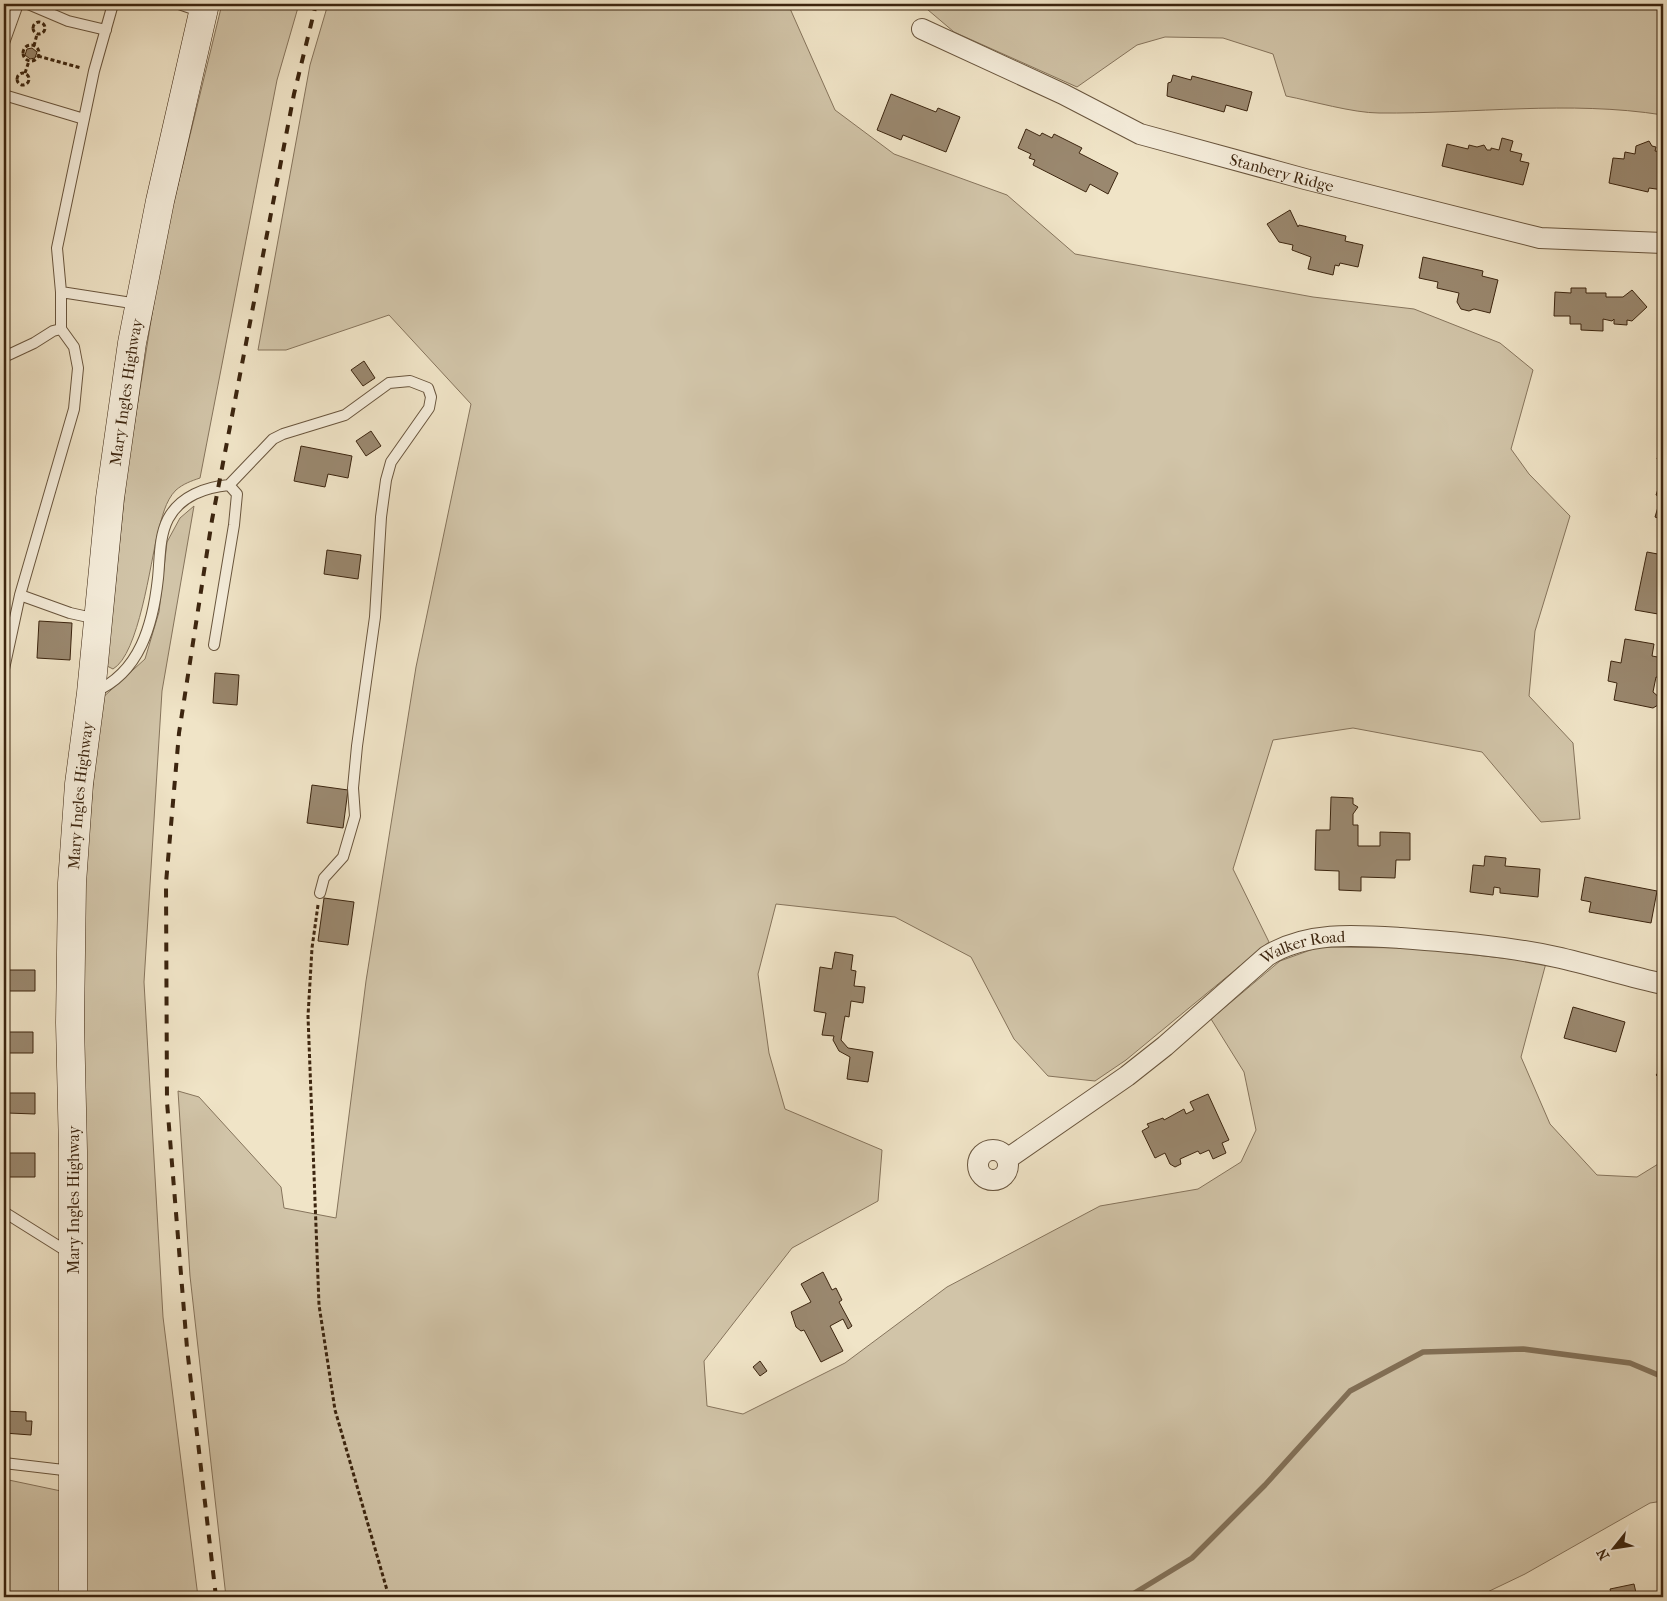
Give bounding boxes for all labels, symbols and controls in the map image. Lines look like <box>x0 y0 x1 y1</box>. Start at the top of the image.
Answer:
street label: Stanbery Ridge <box>1228 150 1336 196</box>
street label: Mary Ingles Highway <box>106 317 147 467</box>
street label: Mary Ingles Highway <box>64 720 97 870</box>
street label: Walker Road <box>1256 927 1346 968</box>
street label: Mary Ingles Highway <box>64 1125 83 1274</box>
north arrow <box>1590 1524 1640 1574</box>
text: N <box>1593 1545 1613 1563</box>

